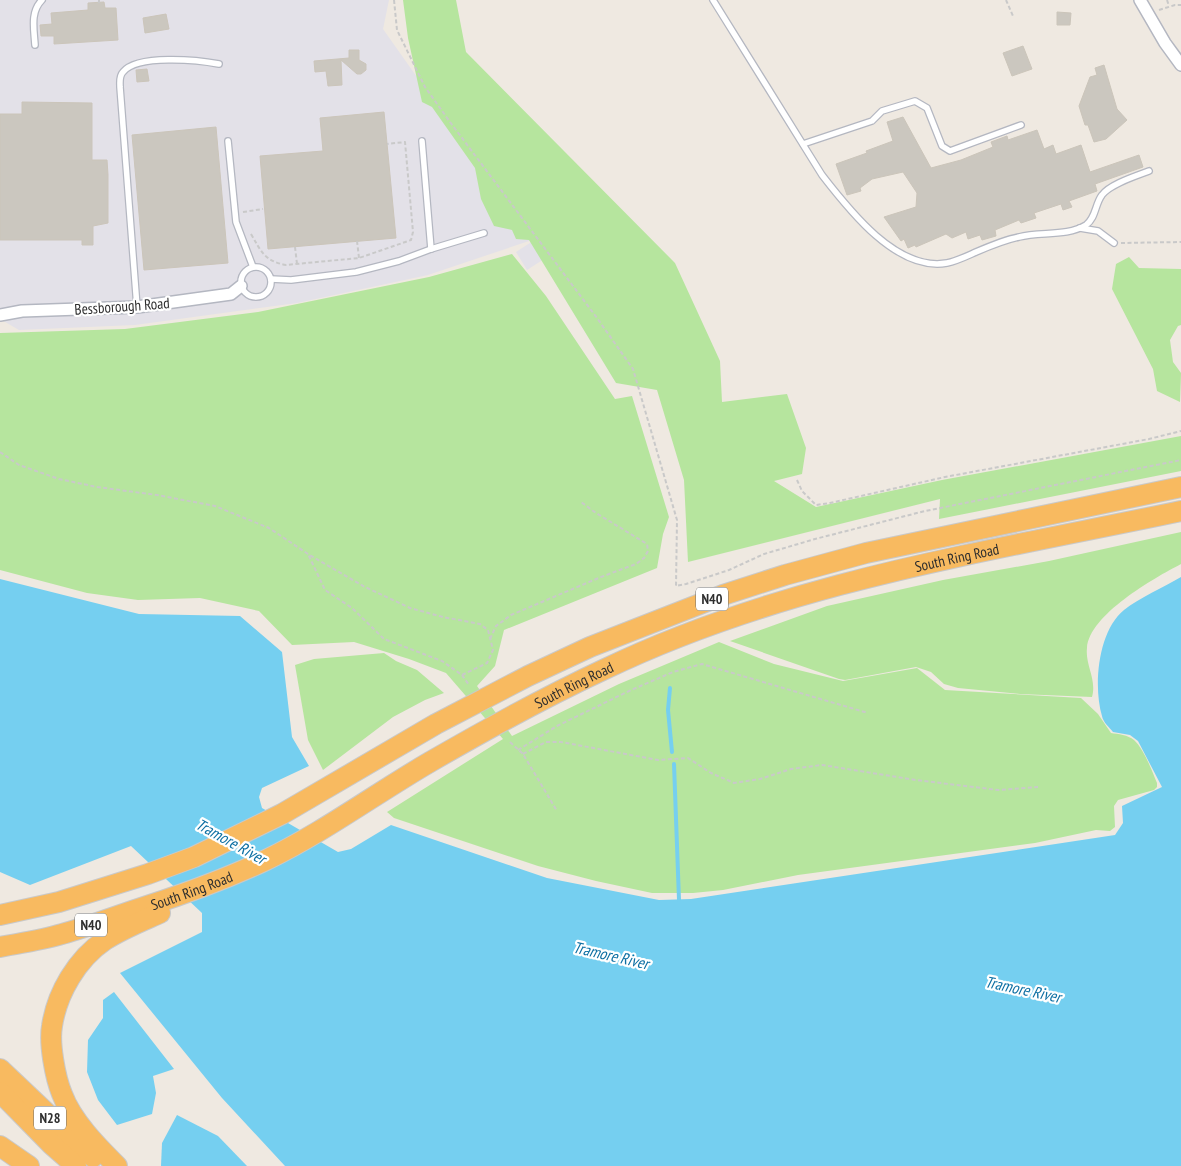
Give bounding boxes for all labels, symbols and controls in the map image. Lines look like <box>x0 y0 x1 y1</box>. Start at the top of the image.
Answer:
street label: Bessborough Road <box>74 293 170 319</box>
street label: South Ring Road <box>913 539 1001 576</box>
road number: N40 <box>696 588 728 610</box>
street label: South Ring Road <box>531 657 616 712</box>
water label: Tramore River <box>193 814 272 870</box>
street label: South Ring Road <box>148 866 235 914</box>
road number: N40 <box>75 914 107 936</box>
water label: Tramore River <box>571 937 653 974</box>
water label: Tramore River <box>983 971 1065 1007</box>
road number: N28 <box>34 1106 66 1130</box>

